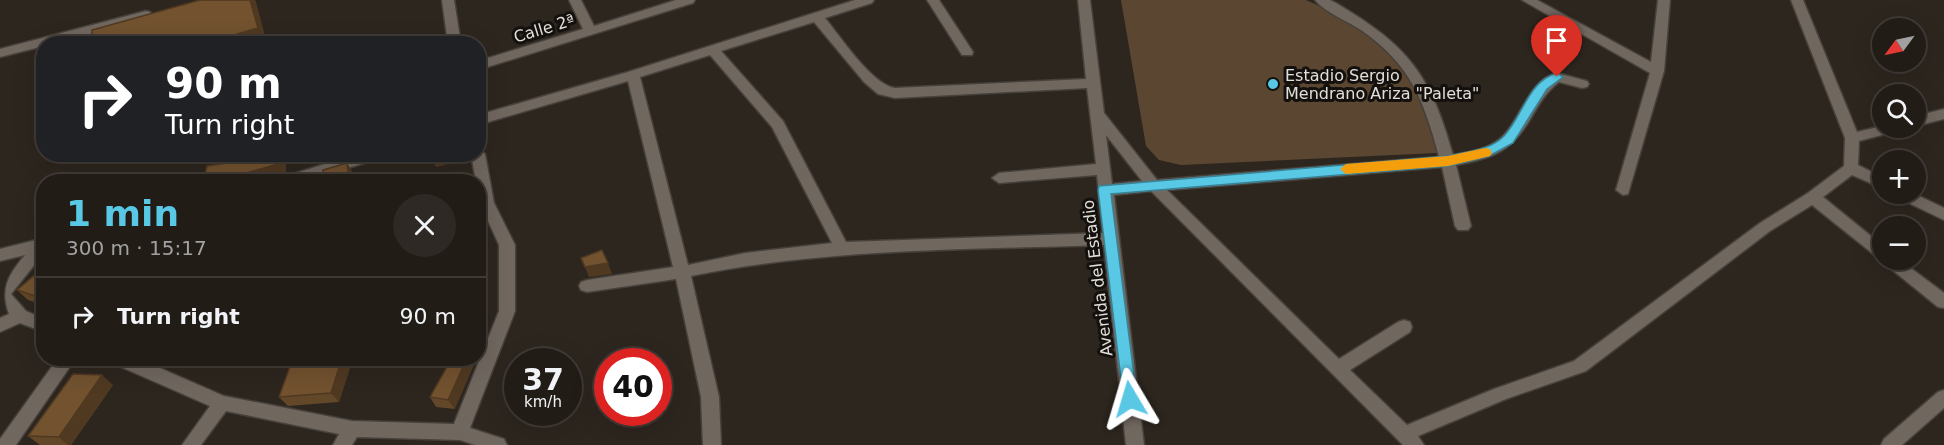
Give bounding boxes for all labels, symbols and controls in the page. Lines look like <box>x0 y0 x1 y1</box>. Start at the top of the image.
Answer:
street label: Calle 2ª <box>511 10 577 47</box>
pin <box>1531 15 1582 77</box>
north arrow <box>1872 18 1926 72</box>
map controls <box>1872 18 1926 270</box>
icon: arrive <box>1540 24 1573 57</box>
text: 90 m <box>165 59 282 108</box>
icon: right <box>66 60 144 138</box>
place label: Estadio Sergio Mendrano Ariza "Paleta" <box>1285 66 1479 103</box>
marker: Estadio Sergio Mendrano Ariza "Paleta" <box>1266 77 1280 91</box>
button: search <box>1872 84 1926 138</box>
text: Turn right <box>165 109 294 140</box>
button: + <box>1872 150 1926 204</box>
text: 1 min <box>66 193 179 234</box>
button: close <box>393 194 456 257</box>
street label: Avenida del Estadio <box>1078 199 1117 357</box>
button: − <box>1872 216 1926 270</box>
text: 300 m · 15:17 <box>66 236 207 260</box>
icon: right <box>66 300 99 333</box>
text: Turn right <box>117 304 240 329</box>
text: 90 m <box>400 304 456 329</box>
speed limit sign: 40 <box>594 348 672 426</box>
text: 37 <box>522 362 564 397</box>
position arrow <box>1098 367 1162 431</box>
text: km/h <box>524 393 562 411</box>

